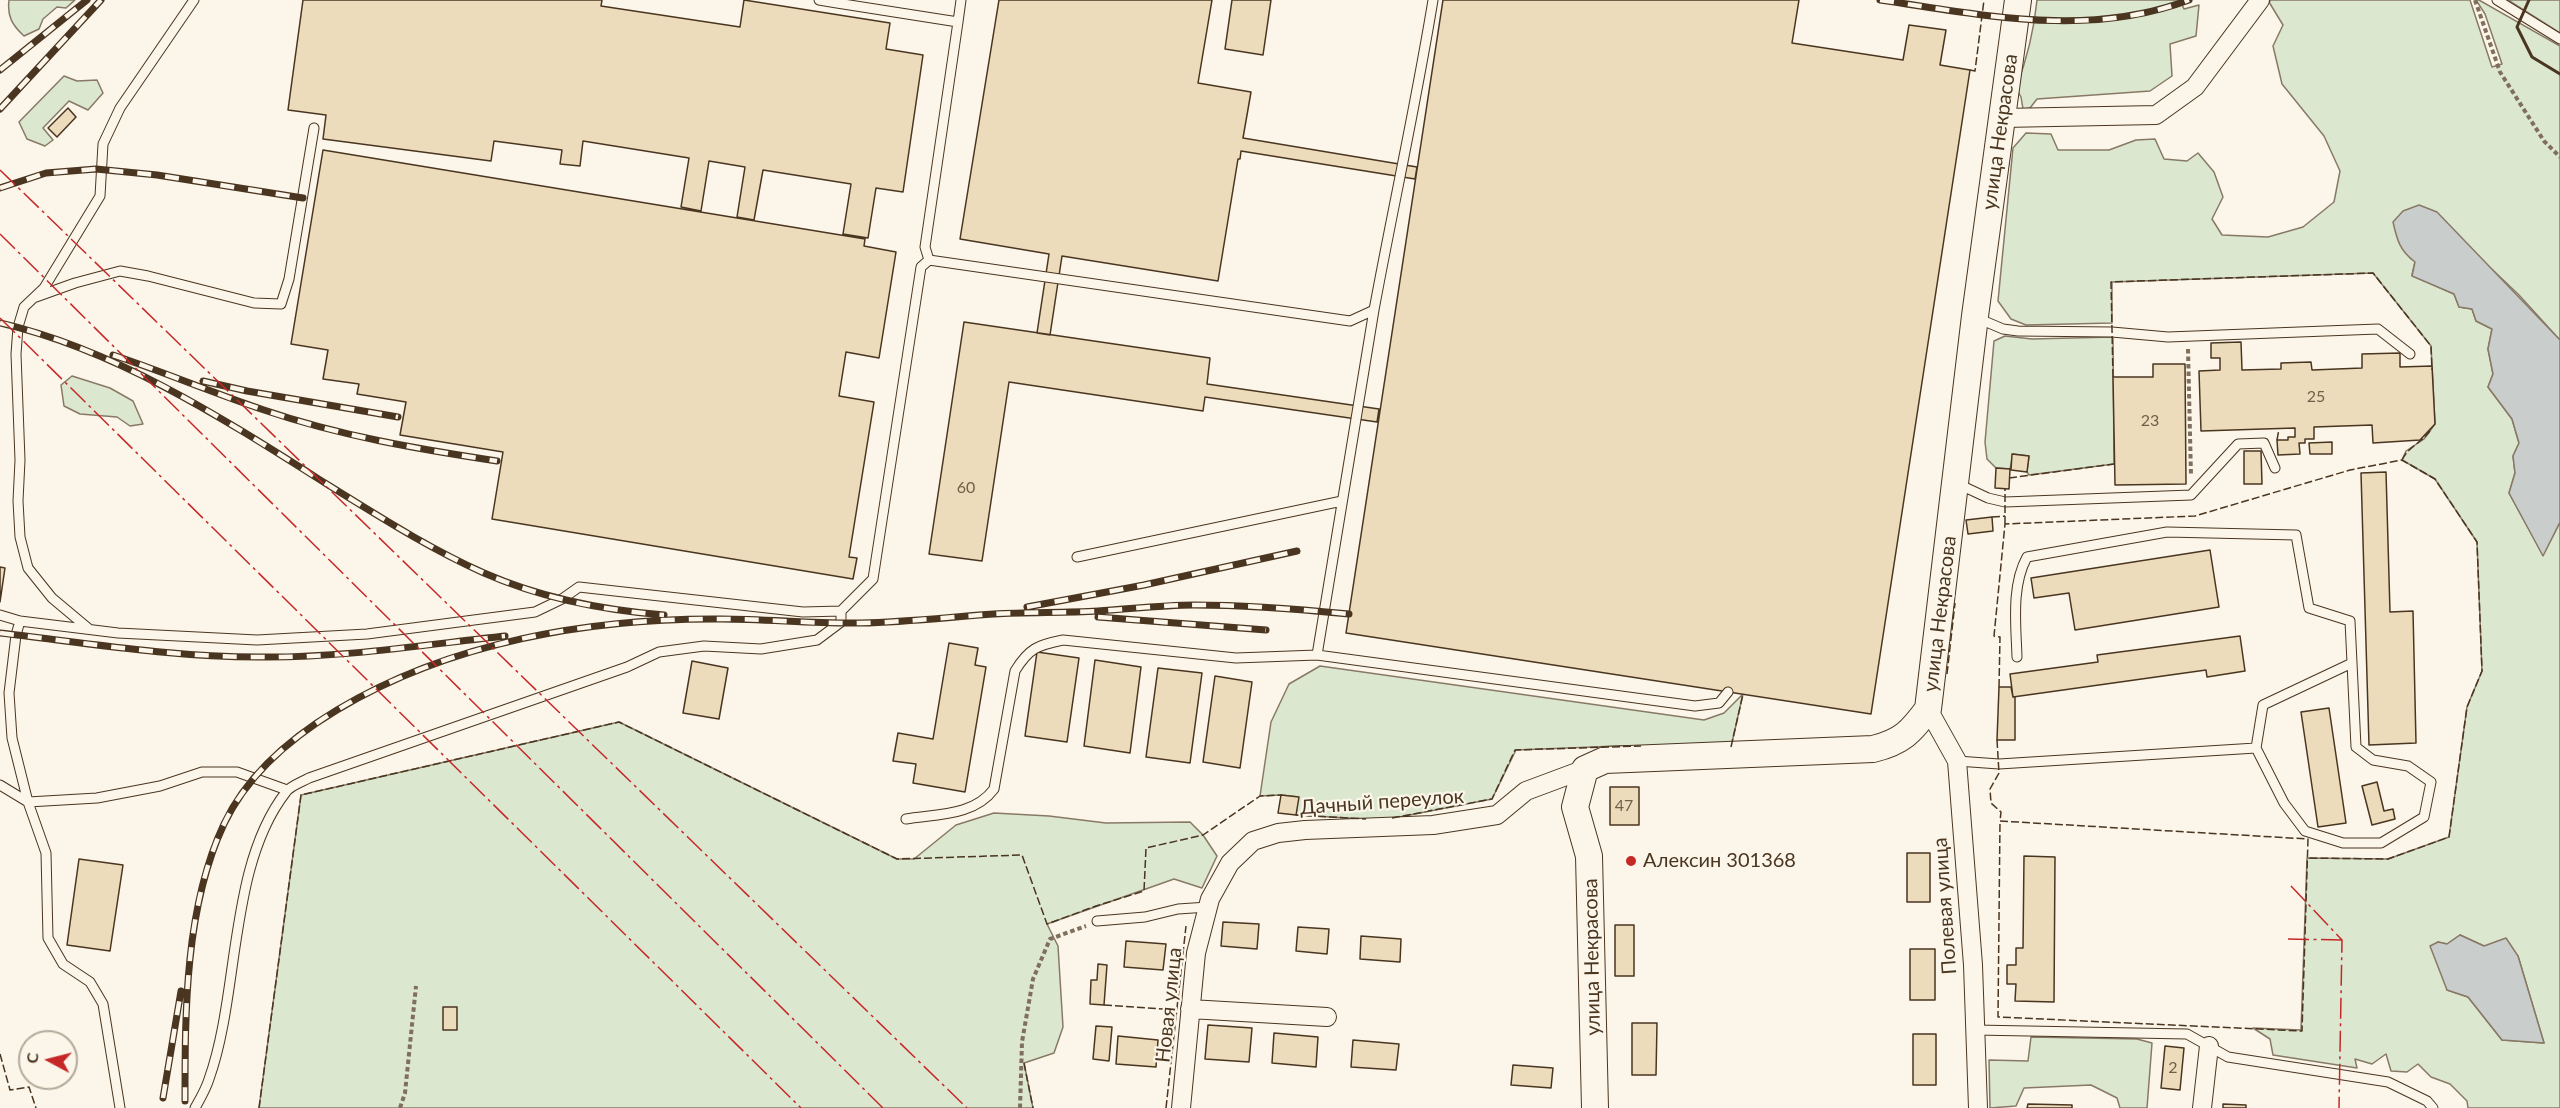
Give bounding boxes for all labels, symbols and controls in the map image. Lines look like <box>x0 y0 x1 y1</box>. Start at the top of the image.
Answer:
street label: улица Некрасова <box>1977 52 2023 212</box>
house number: 25 <box>2307 387 2325 407</box>
house number: 23 <box>2141 411 2159 431</box>
house number: 60 <box>957 478 975 498</box>
street label: улица Некрасова <box>1919 534 1961 694</box>
street label: Дачный переулок <box>1299 784 1465 820</box>
house number: 47 <box>1615 796 1633 816</box>
street label: Полевая улица <box>1928 837 1962 975</box>
place label: Алексин 301368 <box>1643 849 1796 873</box>
marker: Алексин 301368 <box>1624 854 1638 868</box>
street label: улица Некрасова <box>1579 878 1605 1036</box>
street label: Новая улица <box>1151 946 1187 1064</box>
north arrow <box>18 1030 78 1090</box>
text: С <box>22 1052 42 1064</box>
house number: 2 <box>2168 1058 2178 1078</box>

